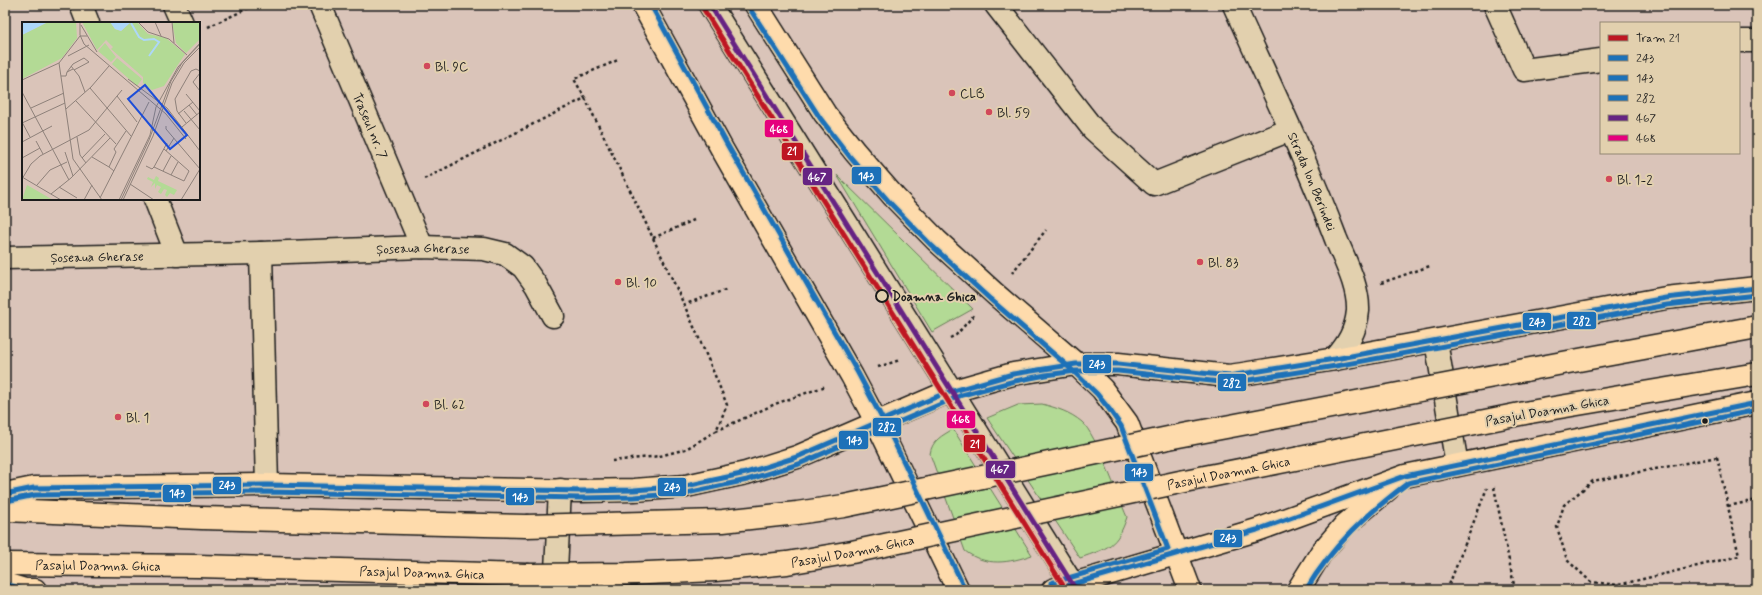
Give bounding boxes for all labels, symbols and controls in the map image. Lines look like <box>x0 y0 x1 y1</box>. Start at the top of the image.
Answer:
inset map <box>22 22 200 200</box>
legend <box>1600 22 1740 154</box>
text: Tram 21 <box>1636 31 1680 47</box>
text: 243 <box>1636 51 1654 67</box>
place label: Bl. 9C <box>435 59 468 76</box>
marker: Bl. 9C <box>422 61 432 71</box>
text: 143 <box>1636 71 1654 87</box>
place label: CLB <box>960 86 985 103</box>
marker: CLB <box>947 88 957 98</box>
street label: Traseul nr. 7 <box>348 91 391 162</box>
text: 282 <box>1636 91 1656 107</box>
place label: Bl. 59 <box>997 105 1030 122</box>
marker: Bl. 59 <box>984 107 994 117</box>
text: 467 <box>1636 111 1657 127</box>
line badge: 468 <box>764 119 794 138</box>
text: 468 <box>770 123 788 137</box>
street label: Strada Ion Berindei <box>1283 130 1339 234</box>
text: 468 <box>1636 131 1656 147</box>
line badge: 21 <box>781 142 804 161</box>
text: 21 <box>787 145 797 159</box>
line badge: 143 <box>851 166 882 185</box>
line badge: 467 <box>802 167 833 186</box>
text: 143 <box>858 170 875 184</box>
text: 467 <box>808 171 827 185</box>
place label: Bl. 1-2 <box>1617 172 1653 189</box>
marker: Bl. 1-2 <box>1604 174 1614 184</box>
street label: Șoseaua Gherase <box>376 240 470 259</box>
street label: Șoseaua Gherase <box>50 248 144 267</box>
place label: Bl. 83 <box>1208 255 1239 272</box>
marker: Bl. 83 <box>1195 257 1205 267</box>
place label: Bl. 10 <box>626 275 657 292</box>
marker: Bl. 10 <box>613 277 623 287</box>
marker: Doamna Ghica <box>875 289 889 303</box>
place label: Doamna Ghica <box>892 289 976 306</box>
line badge: 282 <box>1566 311 1597 330</box>
line badge: 243 <box>1522 312 1552 331</box>
text: 282 <box>1573 315 1591 329</box>
text: 243 <box>1529 316 1546 330</box>
line badge: 243 <box>1082 354 1112 374</box>
text: 243 <box>1089 358 1106 372</box>
line badge: 282 <box>1217 373 1247 392</box>
text: 282 <box>1223 377 1241 391</box>
street label: Pasajul Doamna Ghica <box>1484 392 1610 431</box>
place label: Bl. 62 <box>434 397 465 414</box>
marker: Bl. 62 <box>421 399 431 409</box>
place label: Bl. 1 <box>126 410 149 427</box>
line badge: 468 <box>946 410 976 429</box>
marker: Bl. 1 <box>113 412 123 422</box>
text: 468 <box>952 413 970 427</box>
unlabelled marker <box>1700 416 1710 426</box>
line badge: 282 <box>872 417 902 437</box>
text: 282 <box>878 421 896 435</box>
line badge: 143 <box>838 430 869 450</box>
text: 143 <box>846 434 863 448</box>
line badge: 21 <box>963 434 986 453</box>
text: 21 <box>970 438 980 452</box>
street label: Pasajul Doamna Ghica <box>1166 453 1292 495</box>
line badge: 467 <box>985 460 1016 479</box>
text: 467 <box>991 463 1010 477</box>
line badge: 143 <box>1124 463 1154 482</box>
text: 143 <box>1131 466 1148 480</box>
line badge: 243 <box>212 476 242 495</box>
line badge: 243 <box>657 477 687 497</box>
text: 243 <box>219 479 236 493</box>
text: 243 <box>664 481 681 495</box>
line badge: 143 <box>162 484 192 503</box>
text: 143 <box>169 487 186 501</box>
line badge: 143 <box>505 487 535 506</box>
text: 143 <box>512 491 529 505</box>
line badge: 243 <box>1213 529 1243 548</box>
street label: Pasajul Doamna Ghica <box>790 532 916 572</box>
text: 243 <box>1220 532 1237 546</box>
street label: Pasajul Doamna Ghica <box>35 557 161 576</box>
street label: Pasajul Doamna Ghica <box>359 563 485 584</box>

